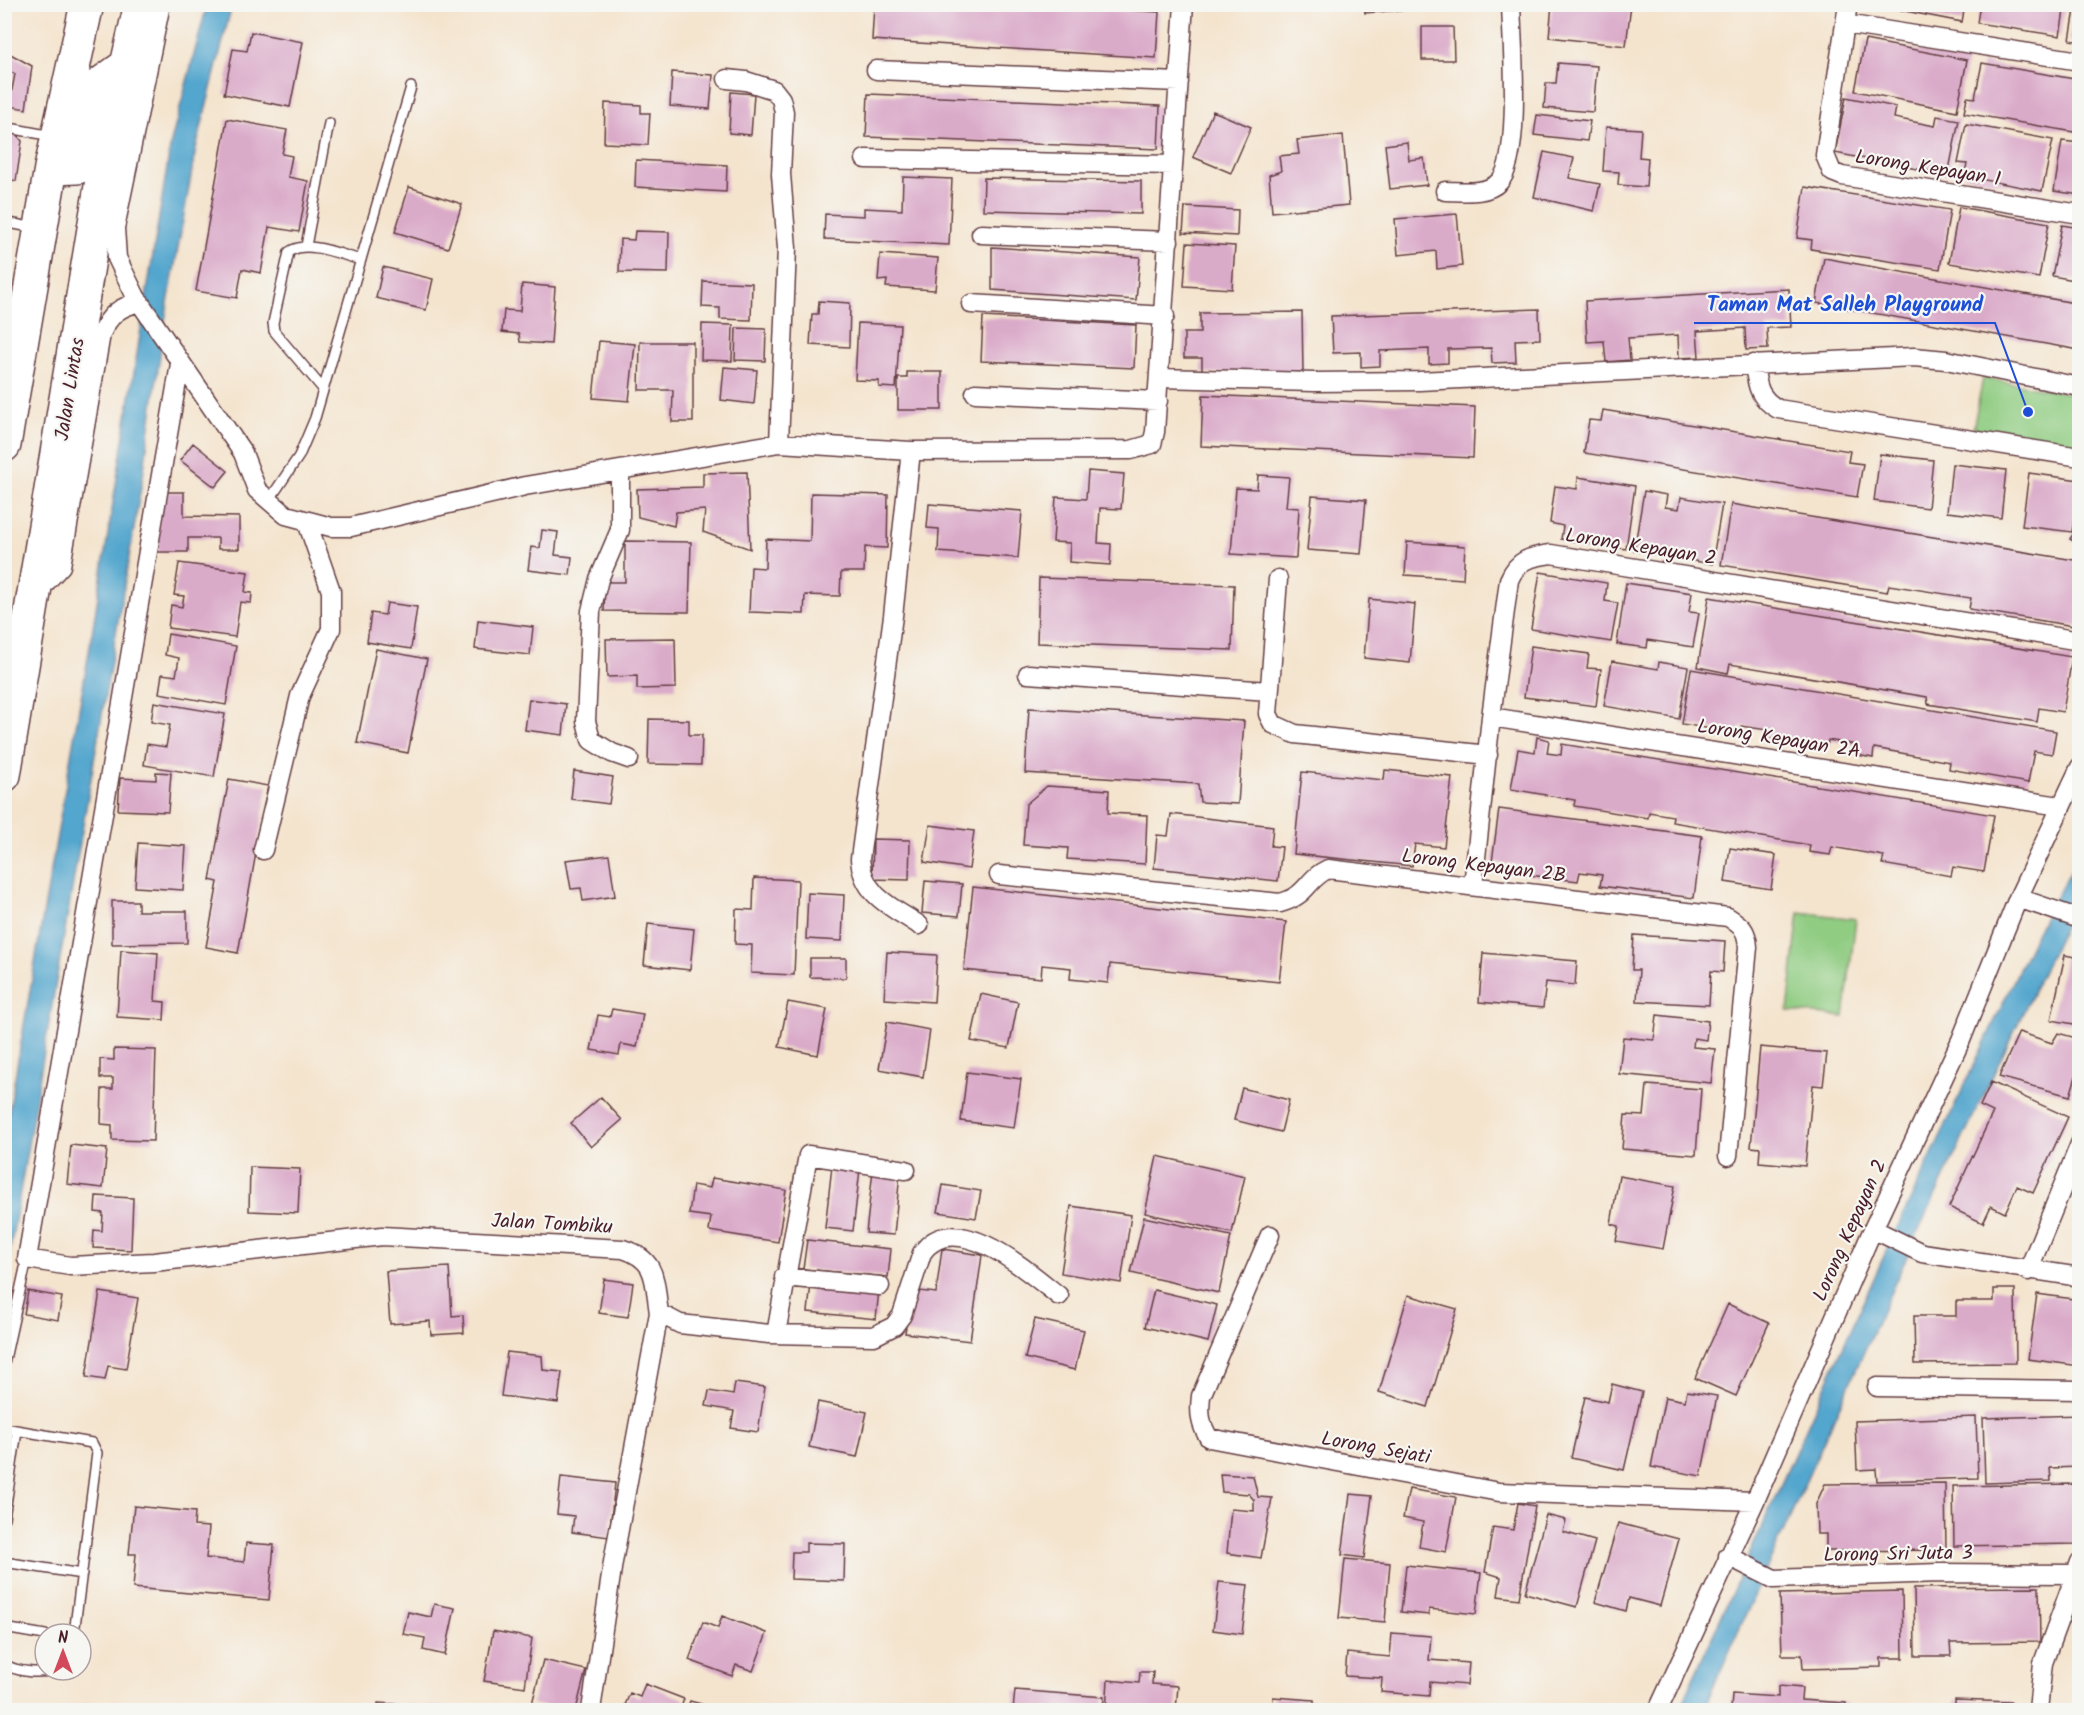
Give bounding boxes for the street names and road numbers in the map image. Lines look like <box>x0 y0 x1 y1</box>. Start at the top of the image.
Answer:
street label: Lorong Kepayan 1 <box>1852 142 2003 196</box>
street label: Jalan Lintas <box>47 335 95 443</box>
street label: Lorong Kepayan 2 <box>1563 520 1719 576</box>
street label: Lorong Kepayan 2A <box>1695 711 1863 769</box>
street label: Lorong Kepayan 2B <box>1400 841 1568 893</box>
street label: Lorong Kepayan 2 <box>1805 1155 1896 1307</box>
street label: Jalan Tombiku <box>490 1206 614 1244</box>
street label: Lorong Sejati <box>1319 1424 1434 1475</box>
street label: Lorong Sri Juta 3 <box>1823 1538 1973 1572</box>

